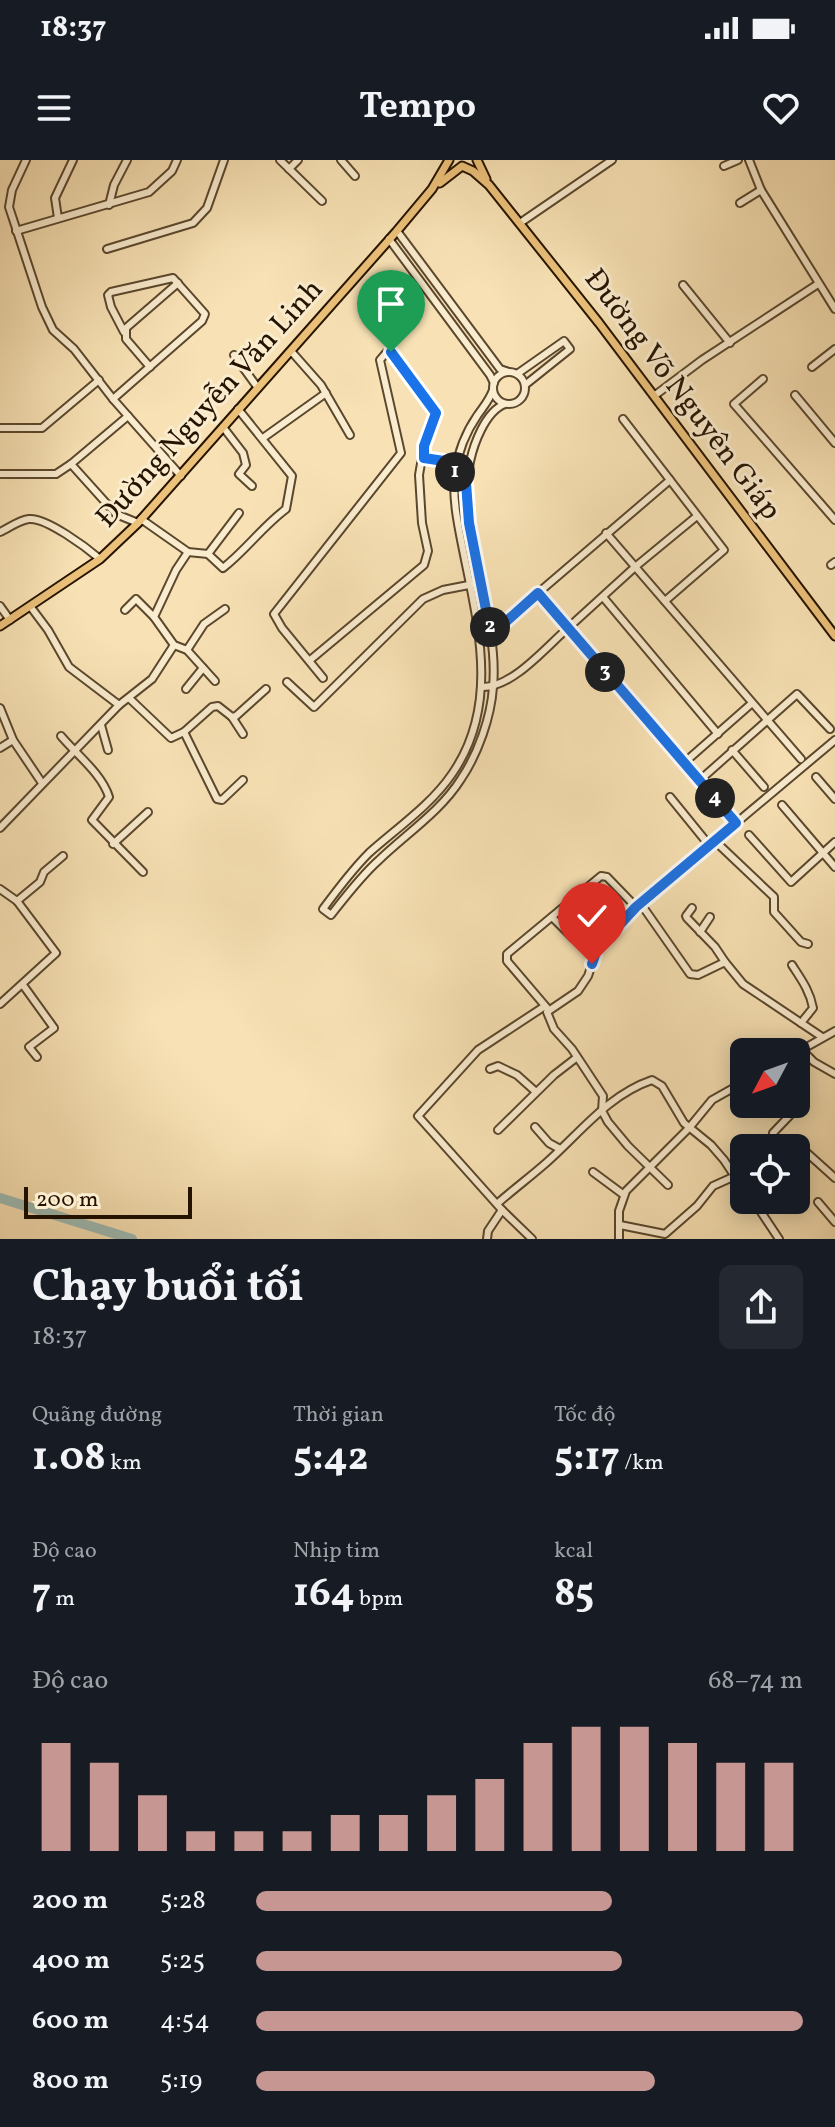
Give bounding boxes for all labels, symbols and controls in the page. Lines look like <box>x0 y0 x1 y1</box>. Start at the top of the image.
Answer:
text: 18:37 <box>40 7 107 49</box>
text: Tempo <box>359 83 476 133</box>
icon: menu <box>32 86 76 130</box>
icon: heart <box>759 86 803 130</box>
street label: Đường Võ Nguyên Giáp <box>573 261 791 529</box>
street label: Đường Nguyễn Văn Linh <box>87 270 333 538</box>
pin <box>357 270 425 352</box>
icon: arrive <box>369 282 413 326</box>
pin: 1 <box>435 452 475 492</box>
text: 1 <box>451 456 459 487</box>
pin: 2 <box>470 607 510 647</box>
text: 2 <box>484 611 496 642</box>
pin: 3 <box>585 652 625 692</box>
text: 3 <box>599 656 611 687</box>
pin: 4 <box>695 778 735 818</box>
text: 4 <box>708 782 722 813</box>
pin <box>558 882 626 964</box>
icon: check <box>570 894 614 938</box>
north arrow <box>730 1038 810 1118</box>
map controls <box>730 1038 810 1214</box>
button: locate <box>730 1134 810 1214</box>
scale bar <box>24 1183 192 1219</box>
text: 200 m <box>36 1185 98 1216</box>
text: Chạy buổi tối <box>32 1258 304 1319</box>
button: share <box>719 1265 803 1349</box>
text: 18:37 <box>32 1319 87 1355</box>
text: Quãng đường <box>32 1400 162 1431</box>
text: Thời gian <box>293 1400 384 1431</box>
text: Tốc độ <box>554 1400 615 1431</box>
text: 1.08 <box>32 1431 106 1487</box>
text: 5:42 <box>293 1431 369 1487</box>
text: 5:17 <box>554 1431 620 1487</box>
text: km <box>106 1448 142 1479</box>
text: /km <box>620 1448 664 1479</box>
text: Độ cao <box>32 1536 97 1567</box>
text: Nhịp tim <box>293 1536 380 1567</box>
text: kcal <box>554 1536 593 1567</box>
text: 7 <box>32 1567 51 1623</box>
text: 164 <box>293 1567 355 1623</box>
text: 85 <box>554 1567 594 1623</box>
text: m <box>51 1584 75 1615</box>
text: bpm <box>355 1584 403 1615</box>
text: Độ cao <box>32 1663 108 1699</box>
text: 68–74 m <box>708 1663 803 1699</box>
text: 200 m <box>32 1883 108 1919</box>
text: 5:28 <box>160 1883 206 1919</box>
text: 400 m <box>32 1943 110 1979</box>
text: 5:25 <box>160 1943 205 1979</box>
text: 600 m <box>32 2003 109 2039</box>
text: 4:54 <box>160 2003 210 2039</box>
text: 800 m <box>32 2063 109 2099</box>
text: 5:19 <box>160 2063 202 2099</box>

